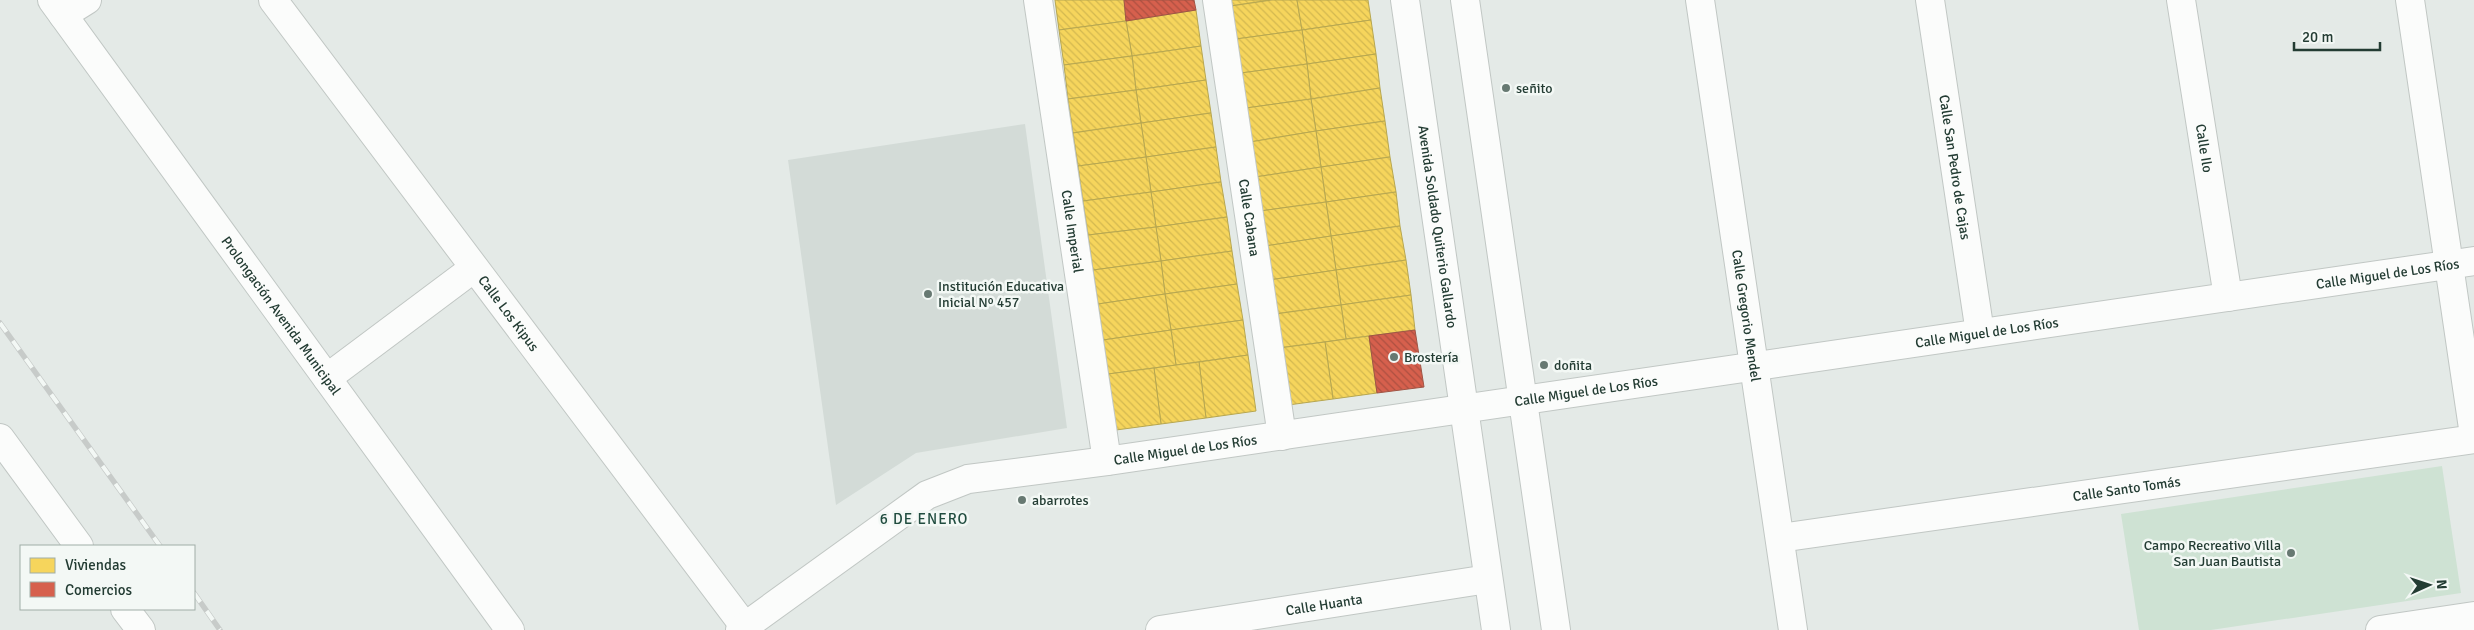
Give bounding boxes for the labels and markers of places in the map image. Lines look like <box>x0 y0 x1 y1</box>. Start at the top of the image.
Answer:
place label: señito <box>1516 80 1553 97</box>
marker: señito <box>1500 82 1512 94</box>
place label: Institución Educativa Inicial Nº 457 <box>938 278 1064 311</box>
marker: Institución Educativa Inicial Nº 457 <box>922 288 934 300</box>
place label: Brostería <box>1404 349 1459 366</box>
marker: Brostería <box>1388 351 1400 363</box>
place label: doñita <box>1554 357 1592 374</box>
marker: doñita <box>1538 359 1550 371</box>
place label: abarrotes <box>1032 492 1089 509</box>
marker: abarrotes <box>1016 494 1028 506</box>
place label: Campo Recreativo Villa San Juan Bautista <box>2144 537 2281 570</box>
marker: Campo Recreativo Villa San Juan Bautista <box>2285 547 2297 559</box>

